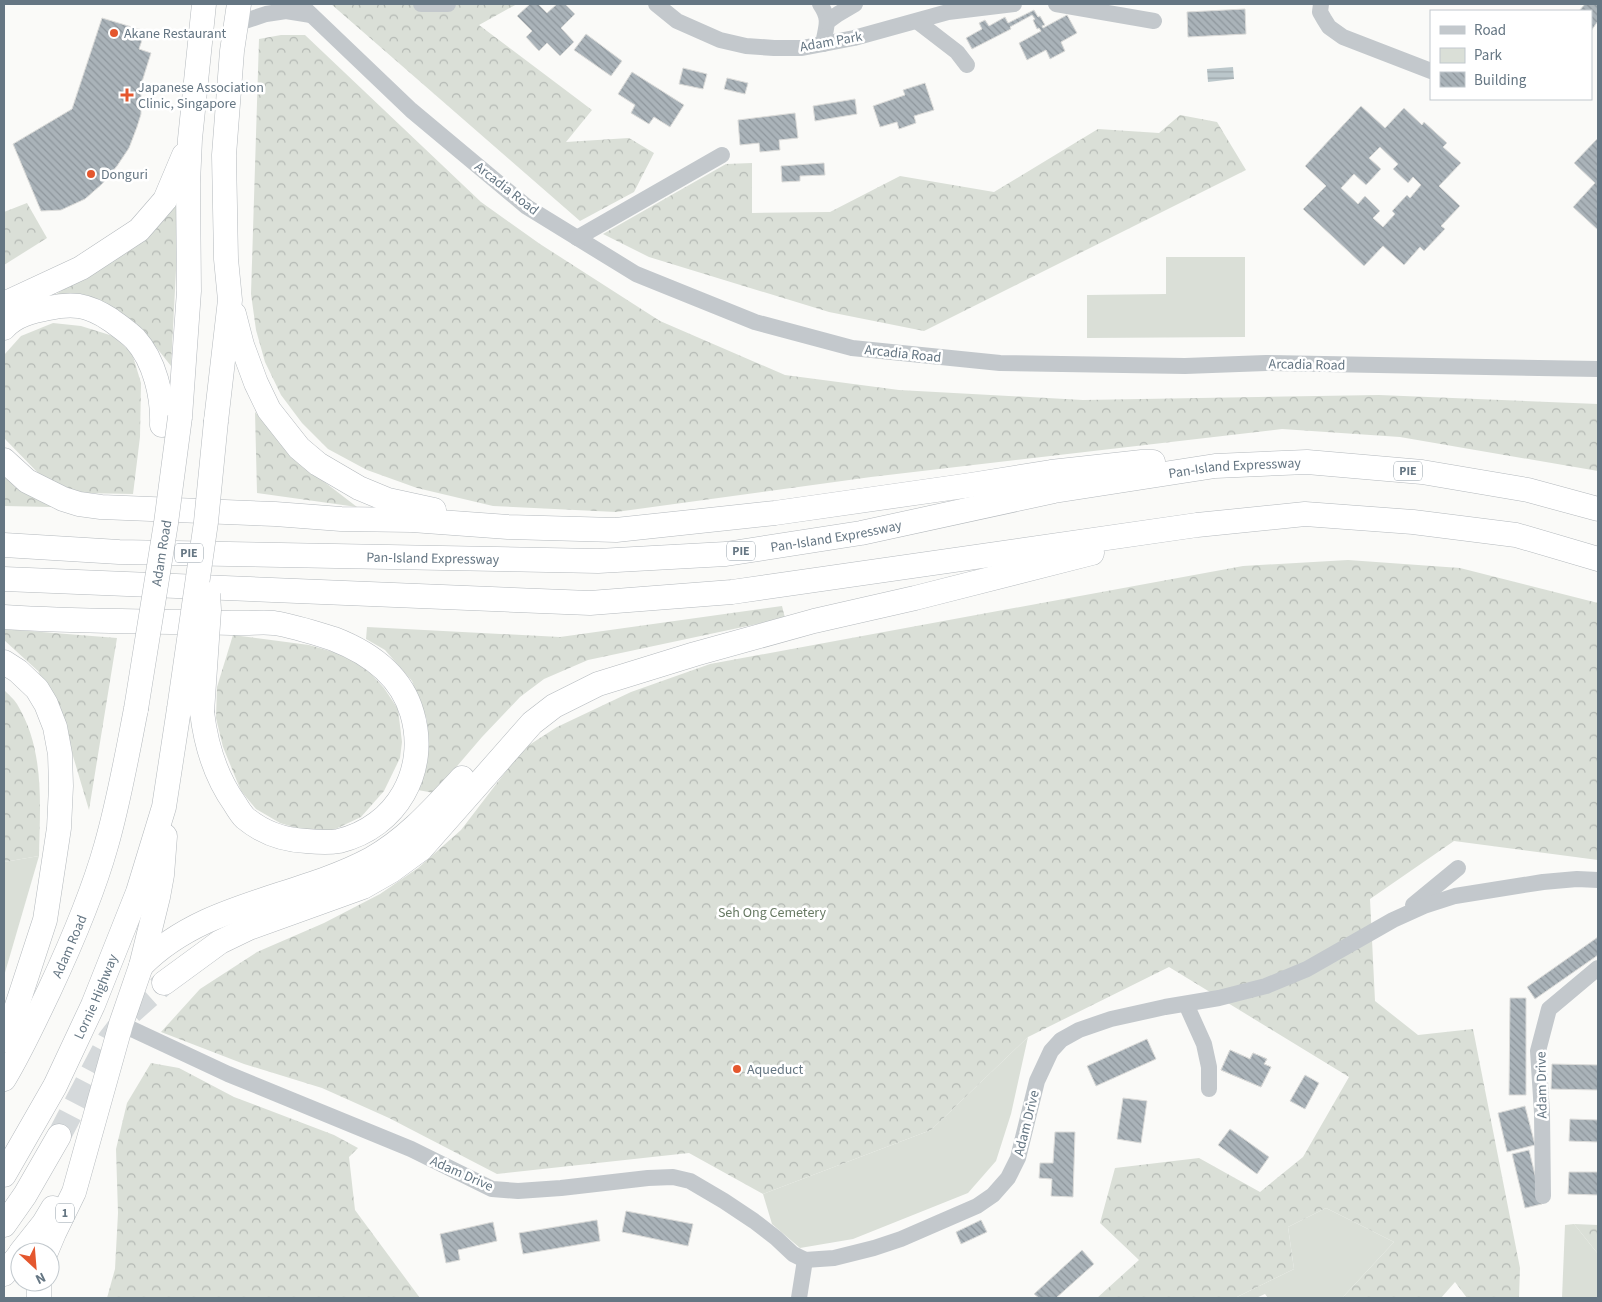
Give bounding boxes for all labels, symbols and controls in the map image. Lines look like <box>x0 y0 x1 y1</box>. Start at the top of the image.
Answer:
legend <box>1430 10 1592 100</box>
text: Road <box>1474 20 1506 41</box>
place label: Akane Restaurant <box>124 24 227 44</box>
marker: Akane Restaurant <box>108 27 120 39</box>
street label: Adam Park <box>798 27 864 57</box>
text: Park <box>1474 45 1503 66</box>
text: Building <box>1474 70 1527 91</box>
place label: Japanese Association Clinic, Singapore <box>138 78 264 114</box>
marker: Japanese Association Clinic, Singapore <box>120 88 134 102</box>
street label: Arcadia Road <box>470 157 543 220</box>
place label: Donguri <box>101 165 148 185</box>
marker: Donguri <box>85 168 97 180</box>
street label: Arcadia Road <box>864 340 942 368</box>
street label: Arcadia Road <box>1268 354 1346 376</box>
street label: Pan-Island Expressway <box>1167 453 1302 484</box>
road number: PIE <box>1394 462 1422 481</box>
street label: Pan-Island Expressway <box>769 515 904 558</box>
street label: Adam Road <box>147 519 177 588</box>
road number: PIE <box>727 542 755 560</box>
road number: PIE <box>175 544 203 562</box>
street label: Pan-Island Expressway <box>366 548 500 570</box>
park label: Seh Ong Cemetery <box>718 903 827 923</box>
street label: Adam Road <box>47 912 92 981</box>
street label: Lornie Highway <box>69 951 123 1043</box>
street label: Adam Drive <box>1531 1051 1553 1119</box>
place label: Aqueduct <box>747 1060 804 1080</box>
marker: Aqueduct <box>731 1063 743 1075</box>
street label: Adam Drive <box>1009 1088 1045 1158</box>
street label: Adam Drive <box>427 1151 496 1197</box>
road number: 1 <box>56 1204 74 1222</box>
north arrow <box>10 1242 60 1292</box>
text: N <box>32 1267 49 1289</box>

